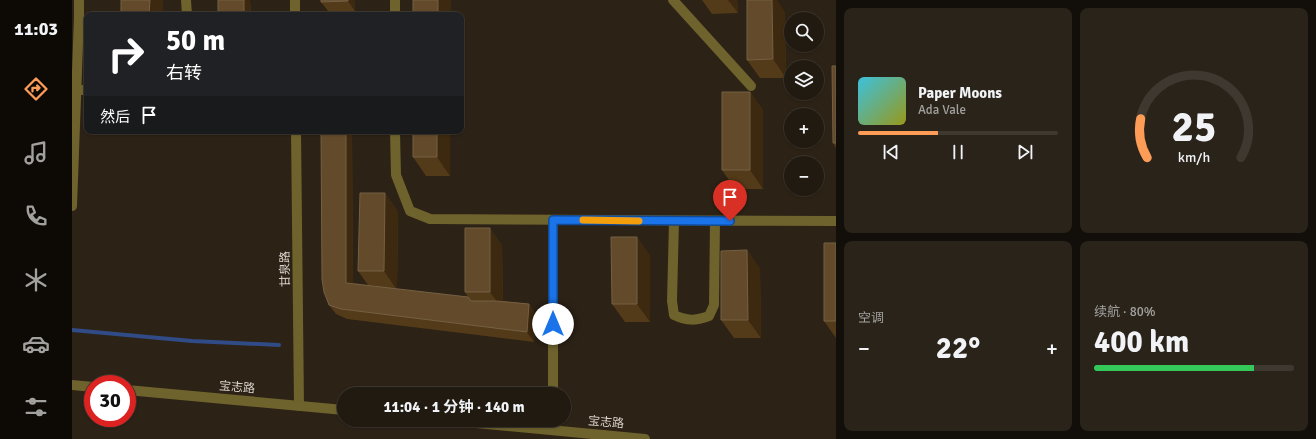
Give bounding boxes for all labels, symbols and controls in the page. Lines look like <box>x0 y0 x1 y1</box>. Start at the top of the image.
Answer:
map controls <box>784 12 824 196</box>
button: search <box>784 12 824 52</box>
text: 11:03 <box>14 18 58 40</box>
text: 50 m <box>166 24 225 58</box>
icon: right <box>100 28 152 80</box>
button: layers <box>784 60 824 100</box>
text: 右转 <box>166 62 202 84</box>
icon: directions <box>22 75 50 103</box>
text: Paper Moons <box>918 84 1002 102</box>
text: Ada Vale <box>918 102 966 118</box>
text: 25 <box>1172 102 1216 153</box>
icon: arrive <box>138 104 160 126</box>
text: 然后 <box>100 108 130 126</box>
button: + <box>784 108 824 148</box>
icon: music <box>22 139 50 167</box>
icon: previous <box>880 141 902 163</box>
icon: pause <box>947 141 969 163</box>
icon: next <box>1014 141 1036 163</box>
text: km/h <box>1178 149 1210 166</box>
button: − <box>784 156 824 196</box>
pin <box>713 180 747 221</box>
icon: arrive <box>719 186 741 208</box>
icon: phone <box>22 202 50 230</box>
street label: 甘泉路 <box>278 251 293 287</box>
icon: climate <box>22 266 50 294</box>
position arrow <box>532 303 574 345</box>
text: 续航 · 80% <box>1094 304 1156 320</box>
text: 空调 <box>858 310 884 326</box>
text: 400 km <box>1094 324 1189 361</box>
icon: car <box>22 330 50 358</box>
text: 22° <box>936 330 980 367</box>
text: − <box>858 335 870 362</box>
text: + <box>1046 335 1058 362</box>
speed limit sign: 30 <box>84 375 136 427</box>
street label: 宝志路 <box>218 378 256 397</box>
icon: filters <box>22 393 50 421</box>
text: 11:04 · 1 分钟 · 140 m <box>383 398 525 416</box>
street label: 宝志路 <box>587 413 625 432</box>

